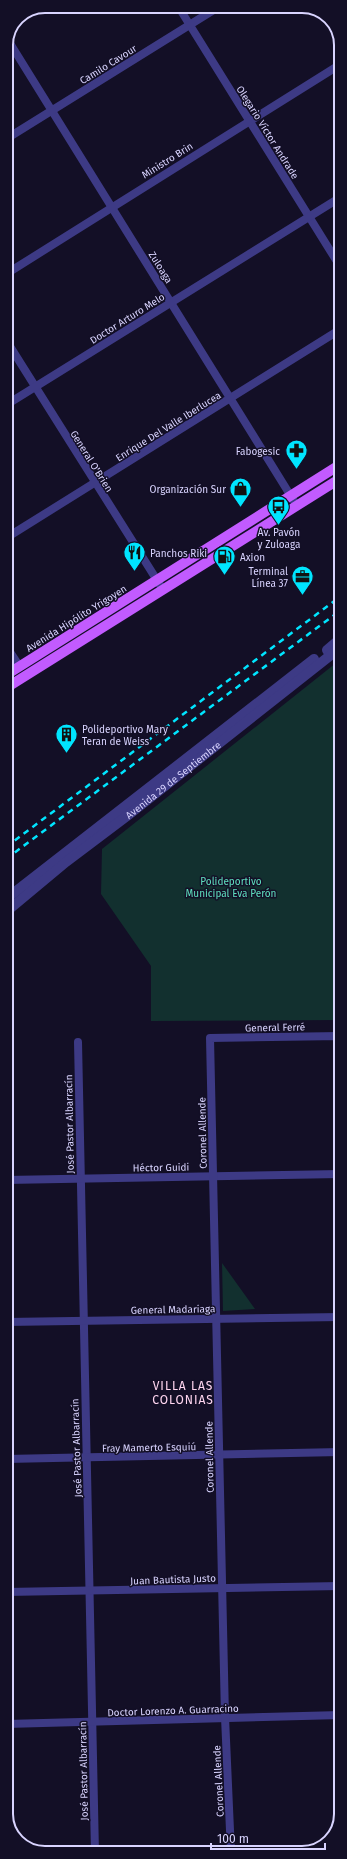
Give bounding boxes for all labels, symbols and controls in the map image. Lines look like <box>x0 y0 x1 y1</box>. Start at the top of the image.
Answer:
street label: Camilo Cavour <box>78 42 139 87</box>
street label: Olegario Víctor Andrade <box>233 83 302 181</box>
street label: Ministro Brin <box>140 140 195 181</box>
street label: Zuloaga <box>146 249 175 286</box>
street label: Doctor Arturo Melo <box>88 291 167 347</box>
street label: Enrique Del Valle Iberlucea <box>114 389 223 464</box>
street label: General O'Brien <box>67 428 115 495</box>
pharmacy icon: Fabogesic <box>283 438 309 471</box>
place label: Fabogesic <box>236 446 280 458</box>
shop icon: Organización Sur <box>228 476 254 509</box>
place label: Organización Sur <box>150 484 226 496</box>
bus stop icon: Av. Pavón y Zuloaga <box>266 493 292 526</box>
place label: Av. Pavón y Zuloaga <box>258 527 300 551</box>
restaurant icon: Panchos Riki <box>122 540 148 573</box>
fuel station icon: Axion <box>211 544 237 577</box>
place label: Panchos Riki <box>150 548 207 560</box>
place label: Axion <box>240 552 265 564</box>
office icon: Terminal Línea 37 <box>290 564 316 597</box>
place label: Terminal Línea 37 <box>249 566 289 590</box>
street label: Avenida Hipólito Yrigoyen <box>24 583 129 655</box>
building icon: Polideportivo Mary Teran de Weiss <box>53 722 79 755</box>
place label: Polideportivo Mary Teran de Weiss <box>82 724 168 748</box>
street label: Avenida 29 de Septiembre <box>123 739 224 822</box>
park label: Polideportivo Municipal Eva Perón <box>186 876 276 900</box>
street label: General Ferré <box>245 1021 305 1035</box>
street label: José Pastor Albarracín <box>62 1074 77 1174</box>
street label: Coronel Allende <box>196 1097 210 1169</box>
street label: Héctor Guidi <box>133 1162 190 1174</box>
street label: General Madariaga <box>131 1303 215 1317</box>
district label: VILLA LAS COLONIAS <box>152 1379 214 1407</box>
street label: José Pastor Albarracín <box>68 1398 85 1498</box>
street label: Coronel Allende <box>203 1421 217 1493</box>
street label: Fray Mamerto Esquiú <box>102 1440 196 1455</box>
street label: Juan Bautista Justo <box>130 1573 216 1587</box>
street label: Doctor Lorenzo A. Guarracino <box>107 1703 239 1719</box>
street label: José Pastor Albarracín <box>76 1721 91 1821</box>
street label: Coronel Allende <box>211 1745 227 1817</box>
scale bar <box>211 1825 325 1851</box>
text: 100 m <box>217 1832 249 1846</box>

